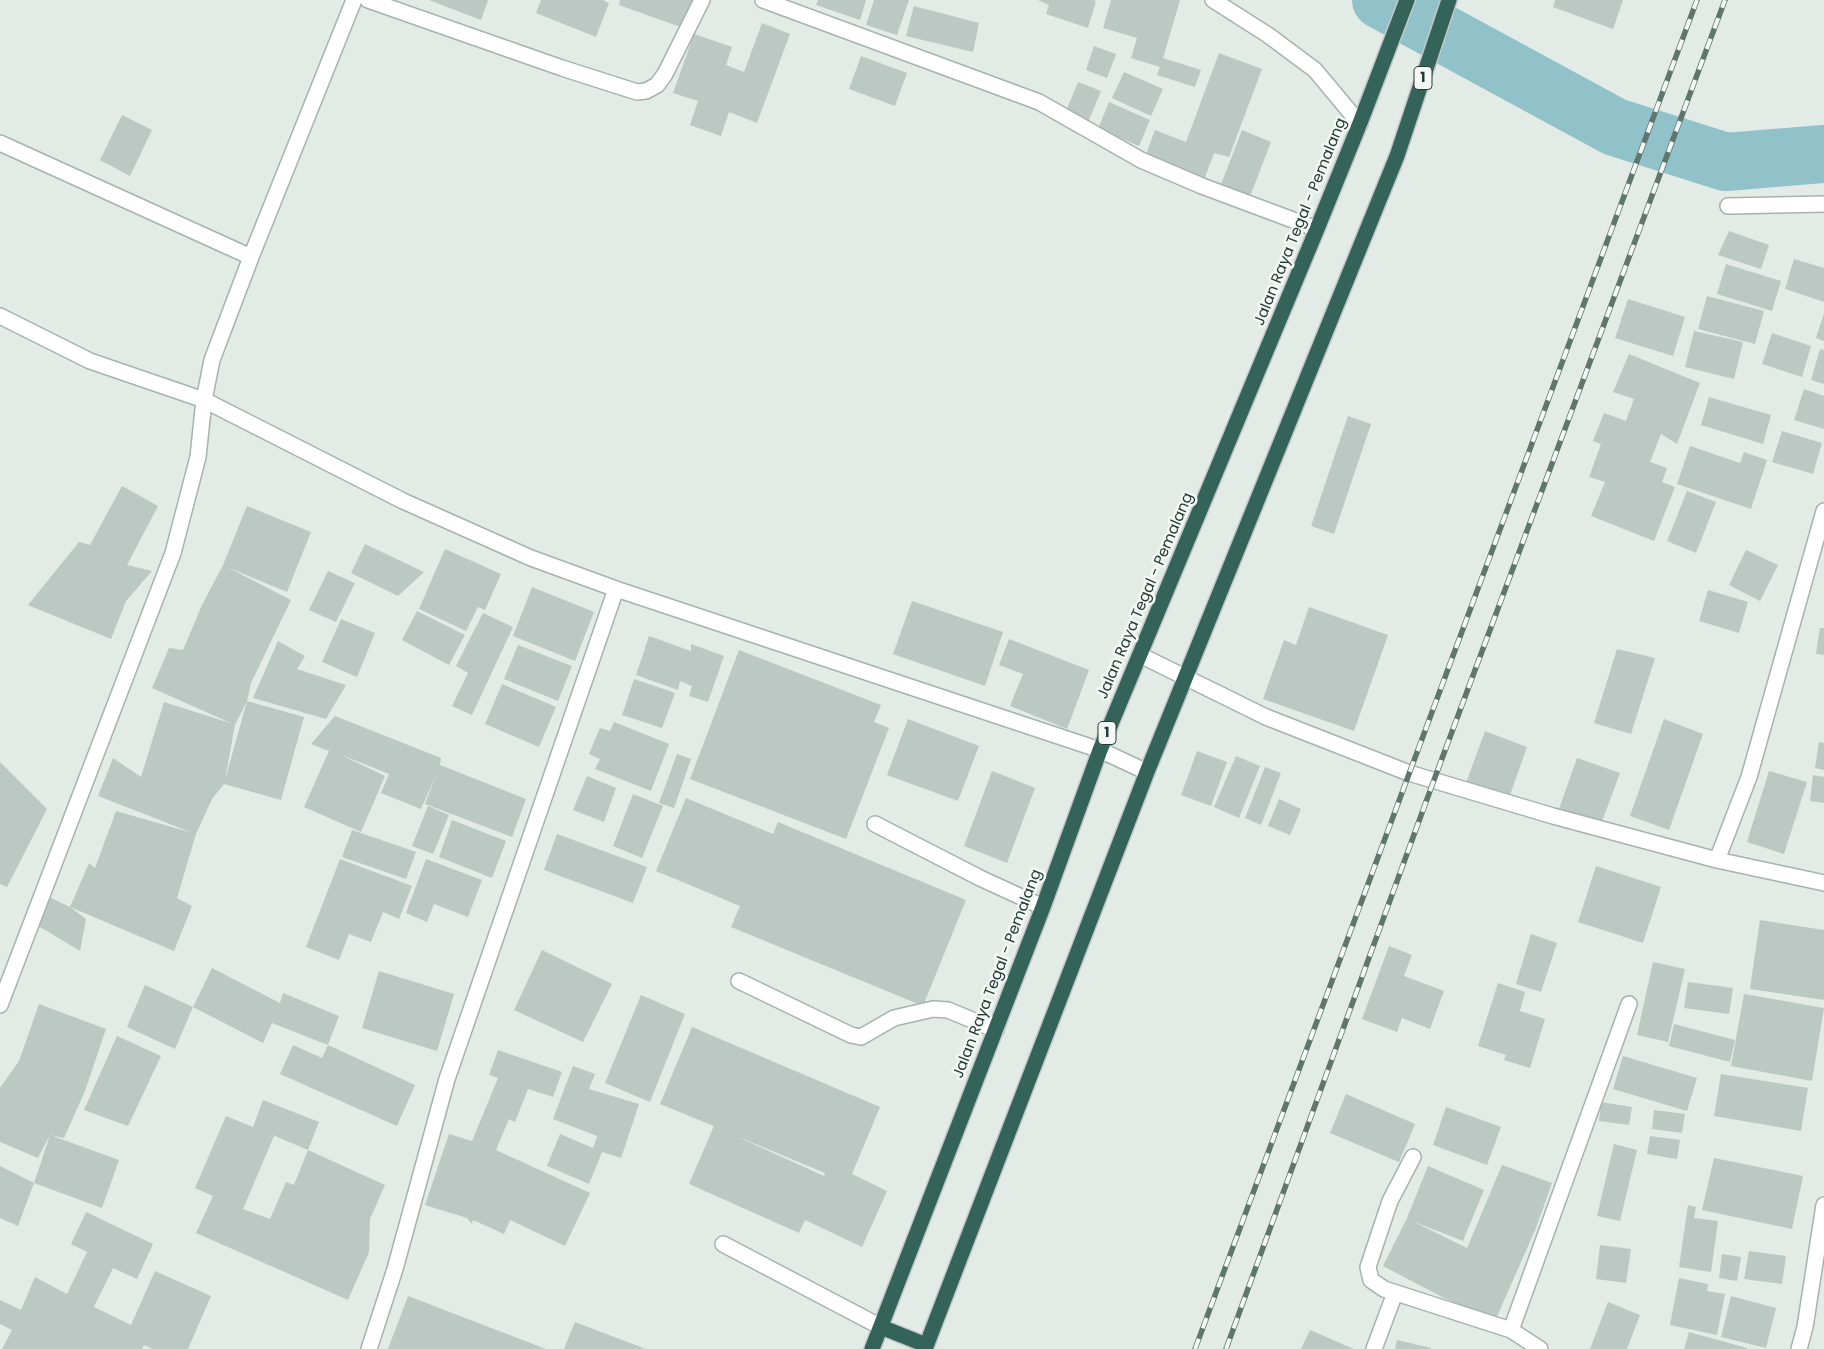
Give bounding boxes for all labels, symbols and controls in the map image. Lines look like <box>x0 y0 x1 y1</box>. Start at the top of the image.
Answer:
road number: 1 <box>1414 66 1432 90</box>
street label: Jalan Raya Tegal - Pemalang <box>1251 116 1351 328</box>
street label: Jalan Raya Tegal - Pemalang <box>1094 490 1198 702</box>
road number: 1 <box>1098 721 1116 744</box>
street label: Jalan Raya Tegal - Pemalang <box>950 867 1046 1081</box>

